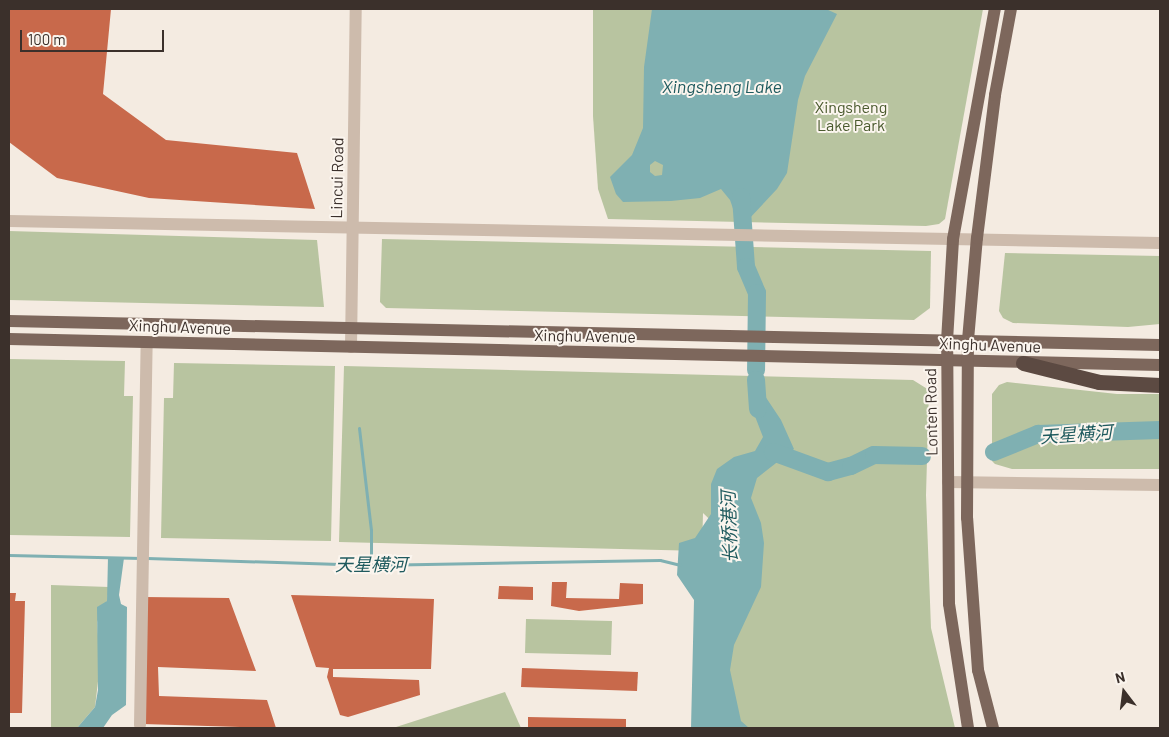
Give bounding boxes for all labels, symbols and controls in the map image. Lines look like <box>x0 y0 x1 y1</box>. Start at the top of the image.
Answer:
scale bar <box>22 20 166 52</box>
text: 100 m <box>28 30 66 48</box>
water label: Xingsheng Lake <box>662 75 782 97</box>
park label: Xingsheng Lake Park <box>815 97 887 135</box>
street label: Lincui Road <box>327 137 347 219</box>
street label: Xinghu Avenue <box>129 316 231 338</box>
street label: Xinghu Avenue <box>534 326 636 346</box>
street label: Xinghu Avenue <box>939 334 1041 356</box>
street label: Lonten Road <box>921 368 941 456</box>
water label: 天星横河 <box>1039 421 1113 447</box>
water label: 长桥港河 <box>717 491 741 563</box>
water label: 天星横河 <box>335 553 407 575</box>
north arrow <box>1099 667 1149 717</box>
text: N <box>1113 668 1127 686</box>

